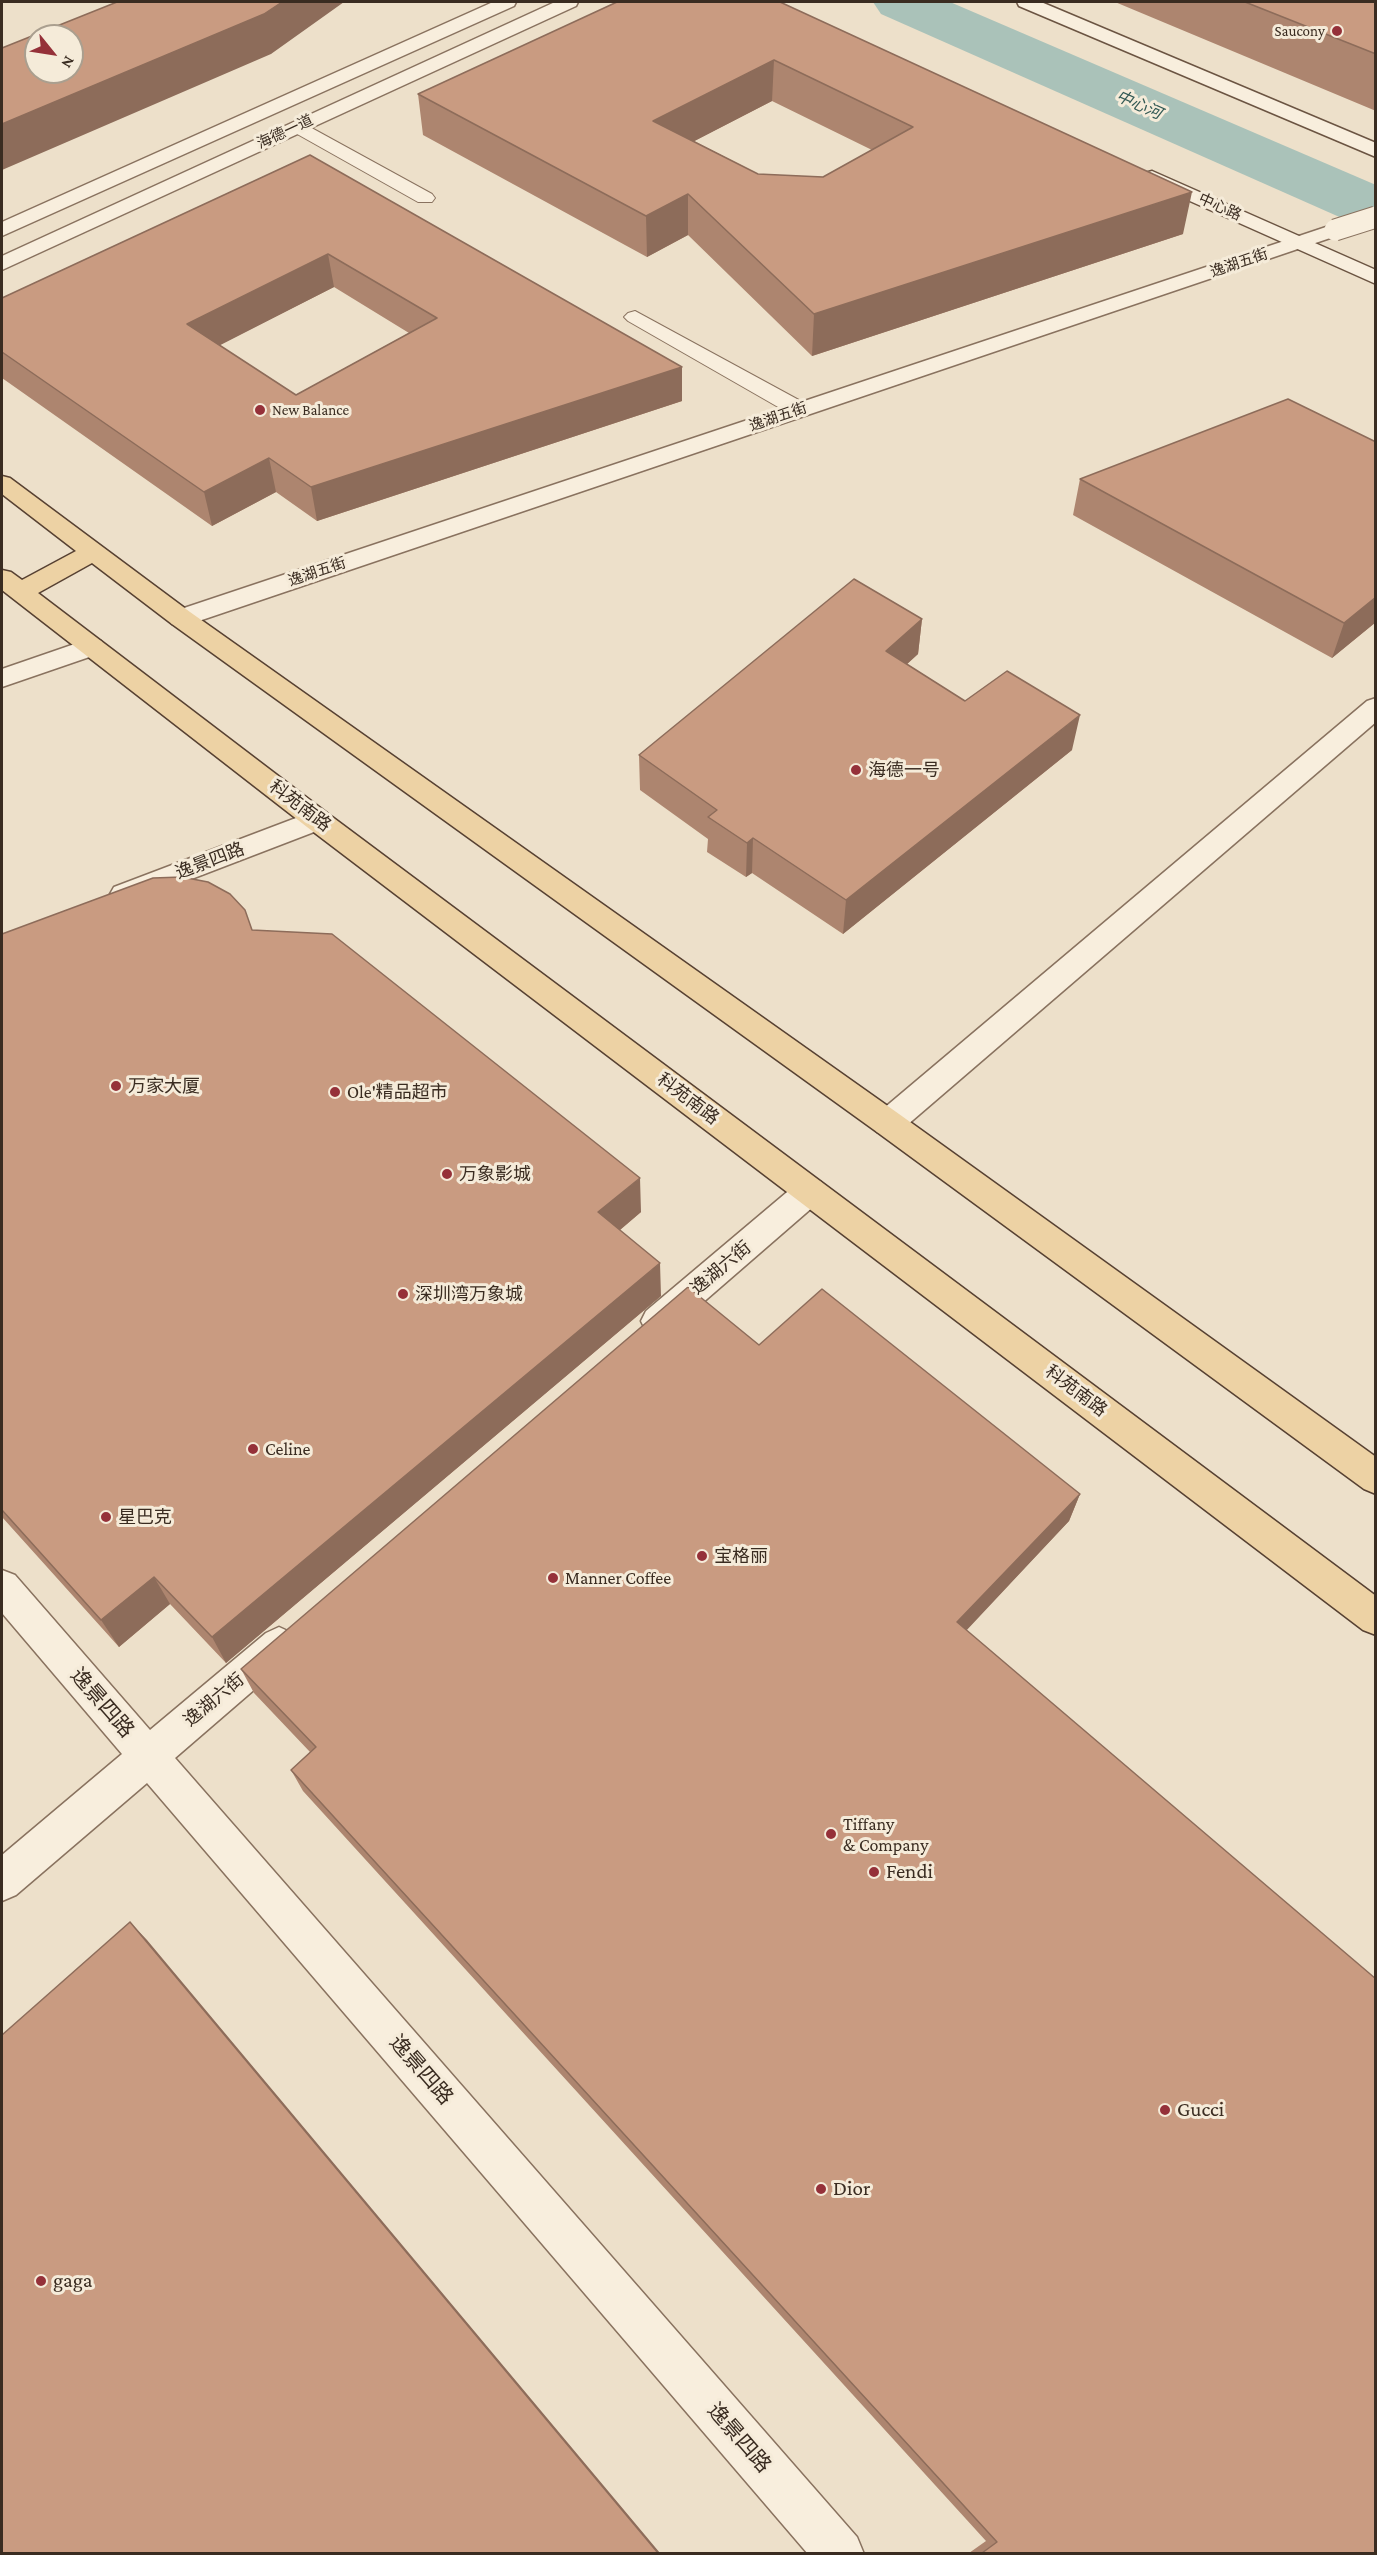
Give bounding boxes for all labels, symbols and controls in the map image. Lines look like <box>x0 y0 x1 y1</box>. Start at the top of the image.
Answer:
place label: Saucony <box>1275 22 1325 40</box>
north arrow <box>24 24 84 84</box>
marker: Saucony <box>1330 24 1344 38</box>
text: N <box>58 53 78 71</box>
water label: 中心河 <box>1113 86 1165 124</box>
street label: 海德一道 <box>254 111 316 153</box>
street label: 中心路 <box>1196 190 1244 224</box>
street label: 逸湖五街 <box>1208 245 1270 281</box>
street label: 逸湖五街 <box>747 399 809 435</box>
place label: New Balance <box>272 401 349 419</box>
marker: New Balance <box>253 403 267 417</box>
street label: 逸湖五街 <box>286 554 348 590</box>
place label: 海德一号 <box>868 759 940 781</box>
marker: 海德一号 <box>849 763 863 777</box>
street label: 科苑南路 <box>265 776 335 836</box>
street label: 逸景四路 <box>173 838 247 884</box>
street label: 科苑南路 <box>653 1069 723 1129</box>
place label: 万家大厦 <box>128 1075 200 1097</box>
marker: 万家大厦 <box>109 1079 123 1093</box>
place label: Ole'精品超市 <box>347 1081 448 1103</box>
marker: Ole'精品超市 <box>328 1085 342 1099</box>
place label: 万象影城 <box>459 1163 531 1185</box>
marker: 万象影城 <box>440 1167 454 1181</box>
street label: 逸湖六街 <box>686 1237 756 1299</box>
place label: 深圳湾万象城 <box>415 1283 523 1305</box>
marker: 深圳湾万象城 <box>396 1287 410 1301</box>
street label: 科苑南路 <box>1041 1361 1111 1421</box>
place label: Celine <box>265 1438 310 1460</box>
marker: Celine <box>246 1442 260 1456</box>
place label: 星巴克 <box>118 1506 172 1528</box>
marker: 星巴克 <box>99 1510 113 1524</box>
place label: 宝格丽 <box>714 1545 768 1567</box>
marker: 宝格丽 <box>695 1549 709 1563</box>
place label: Manner Coffee <box>565 1567 671 1589</box>
marker: Manner Coffee <box>546 1571 560 1585</box>
street label: 逸景四路 <box>65 1663 139 1743</box>
street label: 逸湖六街 <box>179 1669 249 1731</box>
place label: Tiffany & Company <box>843 1813 929 1856</box>
marker: Tiffany & Company <box>824 1827 838 1841</box>
place label: Fendi <box>886 1859 933 1885</box>
marker: Fendi <box>867 1865 881 1879</box>
street label: 逸景四路 <box>384 2030 458 2110</box>
place label: Gucci <box>1177 2097 1224 2123</box>
marker: Gucci <box>1158 2103 1172 2117</box>
place label: Dior <box>833 2176 870 2202</box>
marker: Dior <box>814 2182 828 2196</box>
place label: gaga <box>53 2268 93 2294</box>
marker: gaga <box>34 2274 48 2288</box>
street label: 逸景四路 <box>702 2398 776 2478</box>

